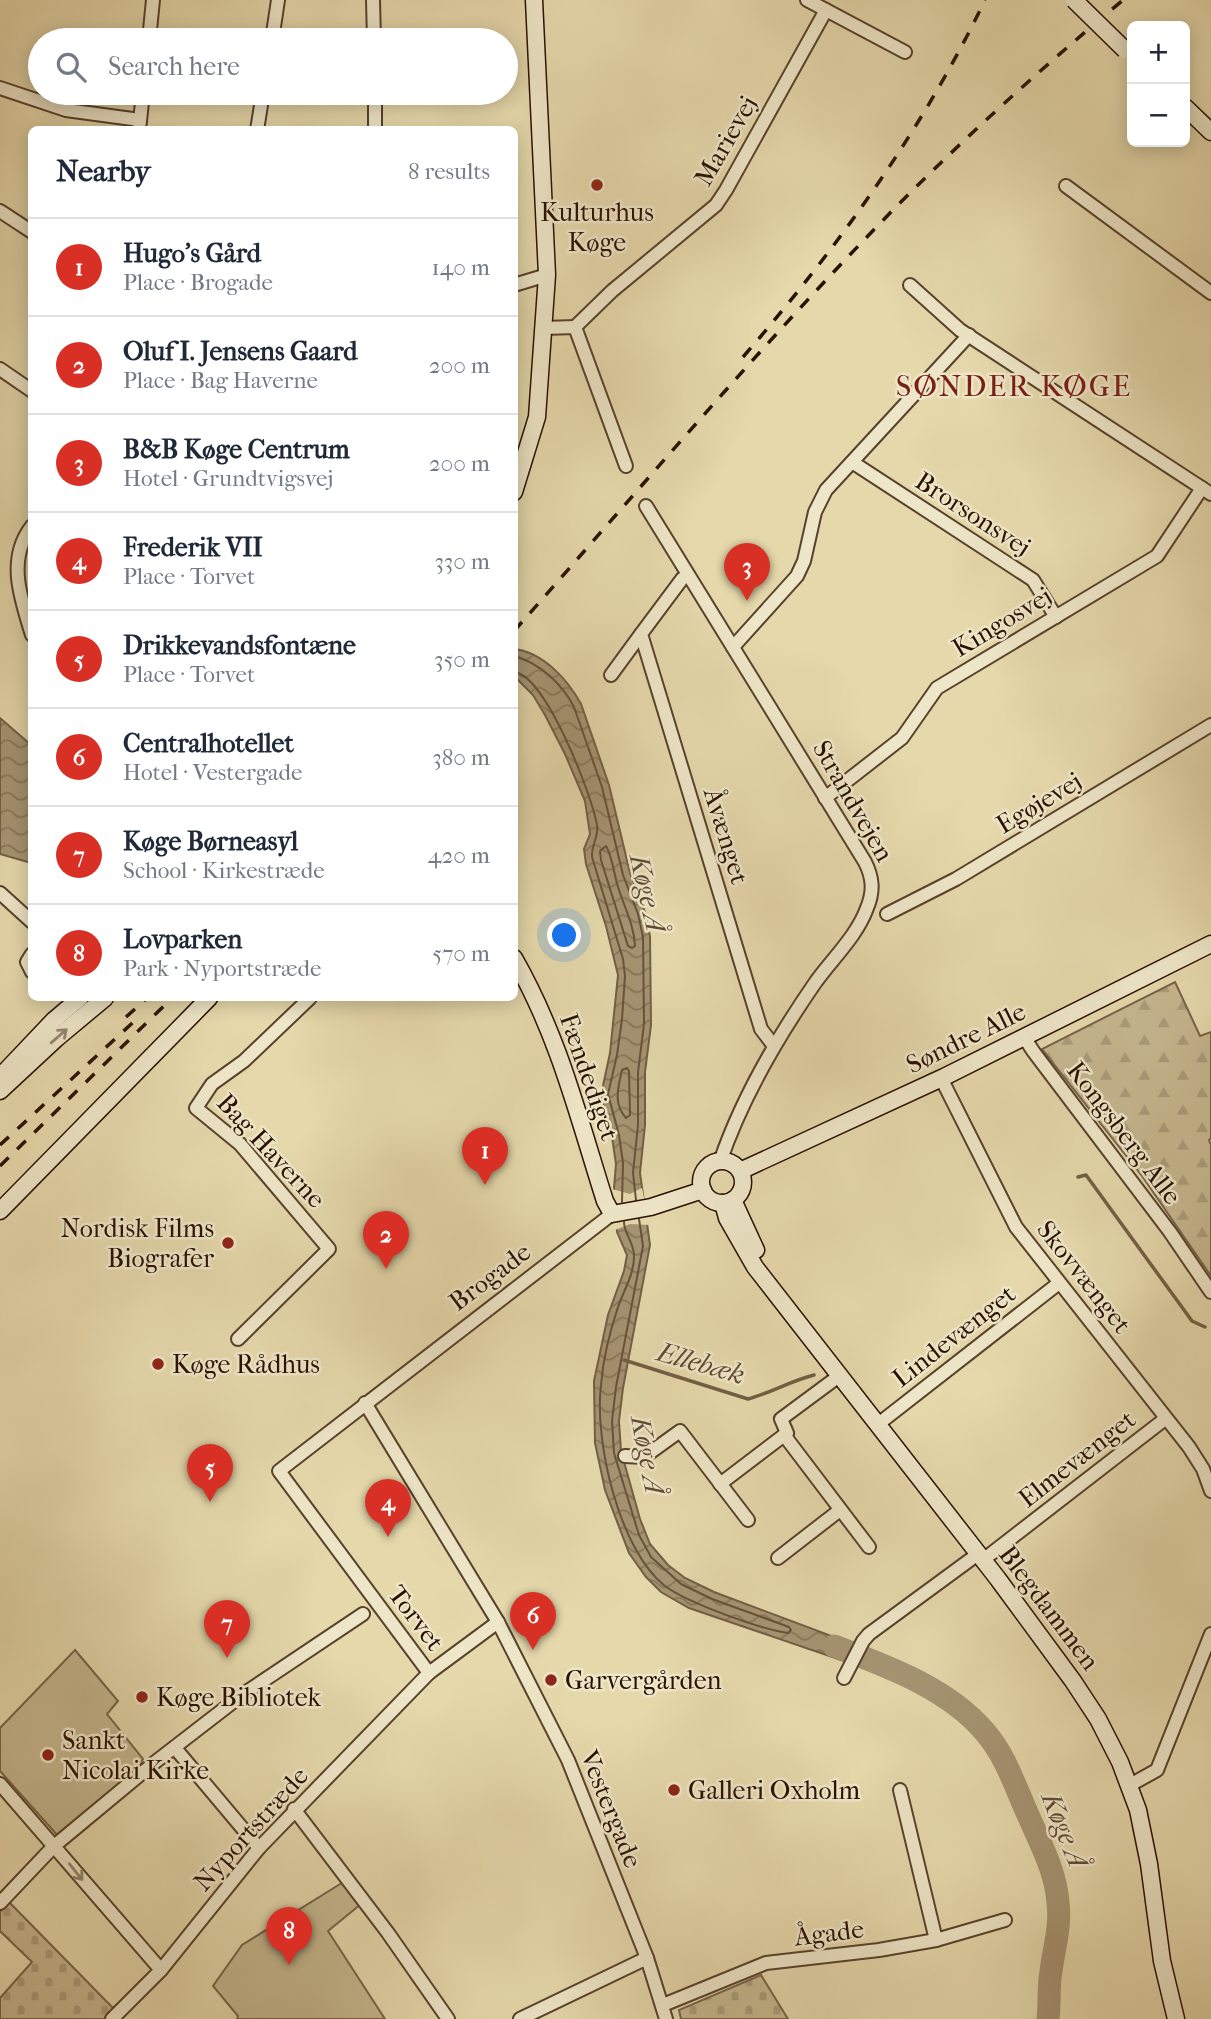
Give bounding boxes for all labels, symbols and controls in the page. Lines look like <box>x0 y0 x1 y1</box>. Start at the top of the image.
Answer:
map controls <box>1127 21 1190 147</box>
button: + <box>1127 21 1190 84</box>
search box <box>28 28 518 105</box>
icon: search <box>52 48 90 86</box>
text: Search here <box>108 51 240 82</box>
button: − <box>1127 84 1190 147</box>
street label: Marievej <box>688 90 764 192</box>
text: Nearby <box>56 154 151 189</box>
text: 8 results <box>408 158 490 185</box>
marker: Kulturhus Køge <box>589 177 605 193</box>
place label: Kulturhus Køge <box>540 197 654 258</box>
text: Hugo's Gård <box>123 238 261 269</box>
text: 1 <box>75 254 83 281</box>
text: 140 m <box>431 254 490 281</box>
text: Place · Brogade <box>123 269 273 296</box>
text: Oluf I. Jensens Gaard <box>123 336 357 367</box>
text: 2 <box>73 352 85 379</box>
text: 200 m <box>429 352 490 379</box>
text: Place · Bag Haverne <box>123 367 318 394</box>
district label: SØNDER KØGE <box>896 369 1132 404</box>
text: B&B Køge Centrum <box>123 434 350 465</box>
text: 3 <box>74 450 84 477</box>
text: 200 m <box>429 450 490 477</box>
text: Hotel · Grundtvigsvej <box>123 465 333 492</box>
street label: Brorsonsvej <box>910 465 1036 563</box>
text: Frederik VII <box>123 532 263 563</box>
pin: 3 <box>724 543 770 601</box>
text: 4 <box>72 548 86 575</box>
text: 330 m <box>434 548 490 575</box>
text: Place · Torvet <box>123 563 255 590</box>
street label: Kingosvej <box>947 580 1057 664</box>
text: Drikkevandsfontæne <box>123 630 356 661</box>
text: 5 <box>74 646 84 673</box>
text: 350 m <box>434 646 490 673</box>
text: Place · Torvet <box>123 661 255 688</box>
text: Centralhotellet <box>123 728 294 759</box>
street label: Strandvejen <box>806 735 900 867</box>
text: 6 <box>73 744 85 771</box>
text: 380 m <box>432 744 490 771</box>
text: Hotel · Vestergade <box>123 759 302 786</box>
street label: Egøjevej <box>991 766 1087 840</box>
street label: Åvænget <box>696 783 756 888</box>
text: Køge Børneasyl <box>123 826 298 857</box>
text: 7 <box>73 842 85 869</box>
text: 420 m <box>428 842 490 869</box>
water label: Køge Å <box>623 849 674 938</box>
text: School · Kirkestræde <box>123 857 325 884</box>
your location <box>547 918 581 952</box>
text: Lovparken <box>123 924 242 955</box>
text: 8 <box>73 940 85 967</box>
text: 570 m <box>432 940 490 967</box>
text: Park · Nyportstræde <box>123 955 321 982</box>
street label: Søndre Alle <box>901 996 1031 1080</box>
street label: Fændediget <box>553 1009 625 1145</box>
one-way arrow <box>50 1028 68 1044</box>
street label: Kongsberg Alle <box>1060 1055 1188 1211</box>
street label: Bag Haverne <box>210 1087 332 1215</box>
pin: 1 <box>462 1127 508 1185</box>
pin: 2 <box>363 1211 409 1269</box>
place label: Nordisk Films Biografer <box>61 1213 214 1274</box>
street label: Skovvænget <box>1030 1214 1138 1340</box>
marker: Nordisk Films Biografer <box>220 1235 236 1251</box>
street label: Brogade <box>443 1236 537 1318</box>
street label: Lindevænget <box>886 1278 1022 1394</box>
water label: Ellebæk <box>651 1334 749 1391</box>
place label: Køge Rådhus <box>172 1349 320 1380</box>
marker: Køge Rådhus <box>150 1356 166 1372</box>
street label: Elmevænget <box>1012 1403 1142 1514</box>
water label: Køge Å <box>624 1411 672 1499</box>
pin: 5 <box>187 1444 233 1502</box>
pin: 4 <box>365 1479 411 1537</box>
street label: Blegdammen <box>992 1540 1106 1676</box>
street label: Torvet <box>381 1579 451 1657</box>
pin: 6 <box>510 1592 556 1650</box>
pin: 7 <box>204 1600 250 1658</box>
place label: Garvergården <box>565 1665 722 1696</box>
marker: Garvergården <box>543 1672 559 1688</box>
place label: Køge Bibliotek <box>156 1682 322 1713</box>
marker: Køge Bibliotek <box>134 1689 150 1705</box>
place label: Sankt Nicolai Kirke <box>62 1725 209 1786</box>
street label: Vestergade <box>573 1745 649 1872</box>
marker: Sankt Nicolai Kirke <box>40 1747 56 1763</box>
street label: Nyportstræde <box>187 1760 315 1897</box>
place label: Galleri Oxholm <box>688 1775 861 1806</box>
marker: Galleri Oxholm <box>666 1782 682 1798</box>
water label: Køge Å <box>1034 1785 1096 1875</box>
one-way arrow <box>68 1863 84 1881</box>
pin: 8 <box>266 1907 312 1965</box>
street label: Ågade <box>791 1912 866 1953</box>

